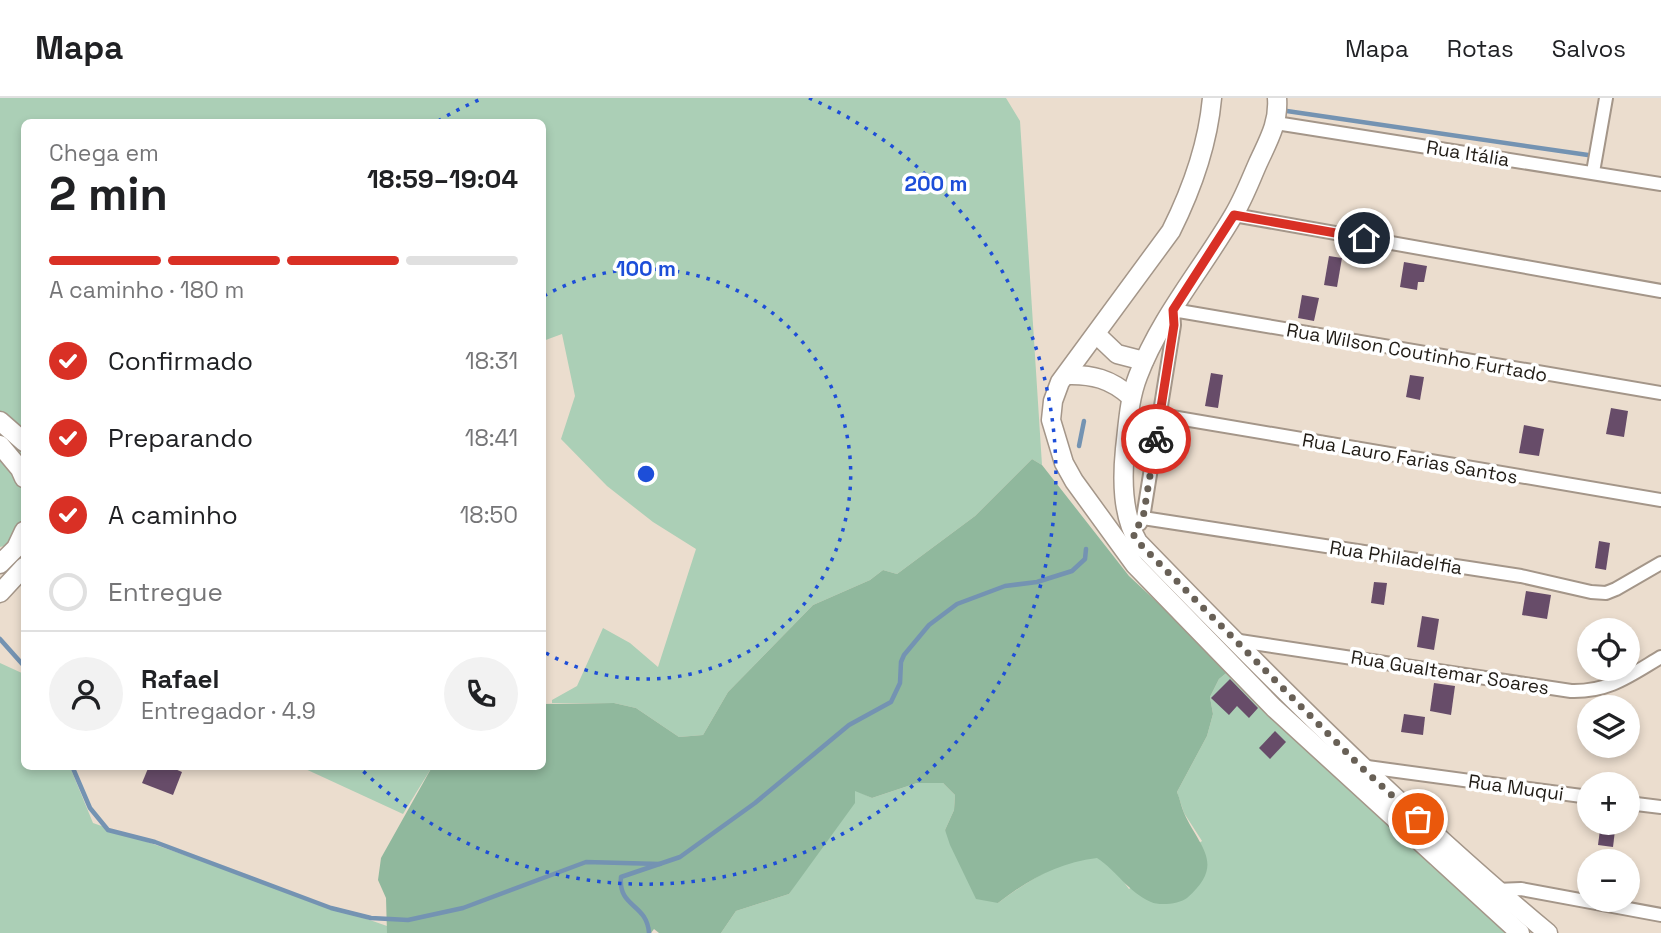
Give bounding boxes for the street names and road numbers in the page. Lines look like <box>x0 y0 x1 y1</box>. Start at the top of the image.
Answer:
street label: Rua Itália <box>1425 135 1511 172</box>
street label: Rua Wilson Coutinho Furtado <box>1284 317 1549 388</box>
street label: Rua Lauro Farias Santos <box>1300 427 1520 490</box>
street label: Rua Philadelfia <box>1328 535 1464 580</box>
street label: Rua Gualtemar Soares <box>1349 644 1551 701</box>
street label: Rua Muqui <box>1467 768 1565 807</box>

